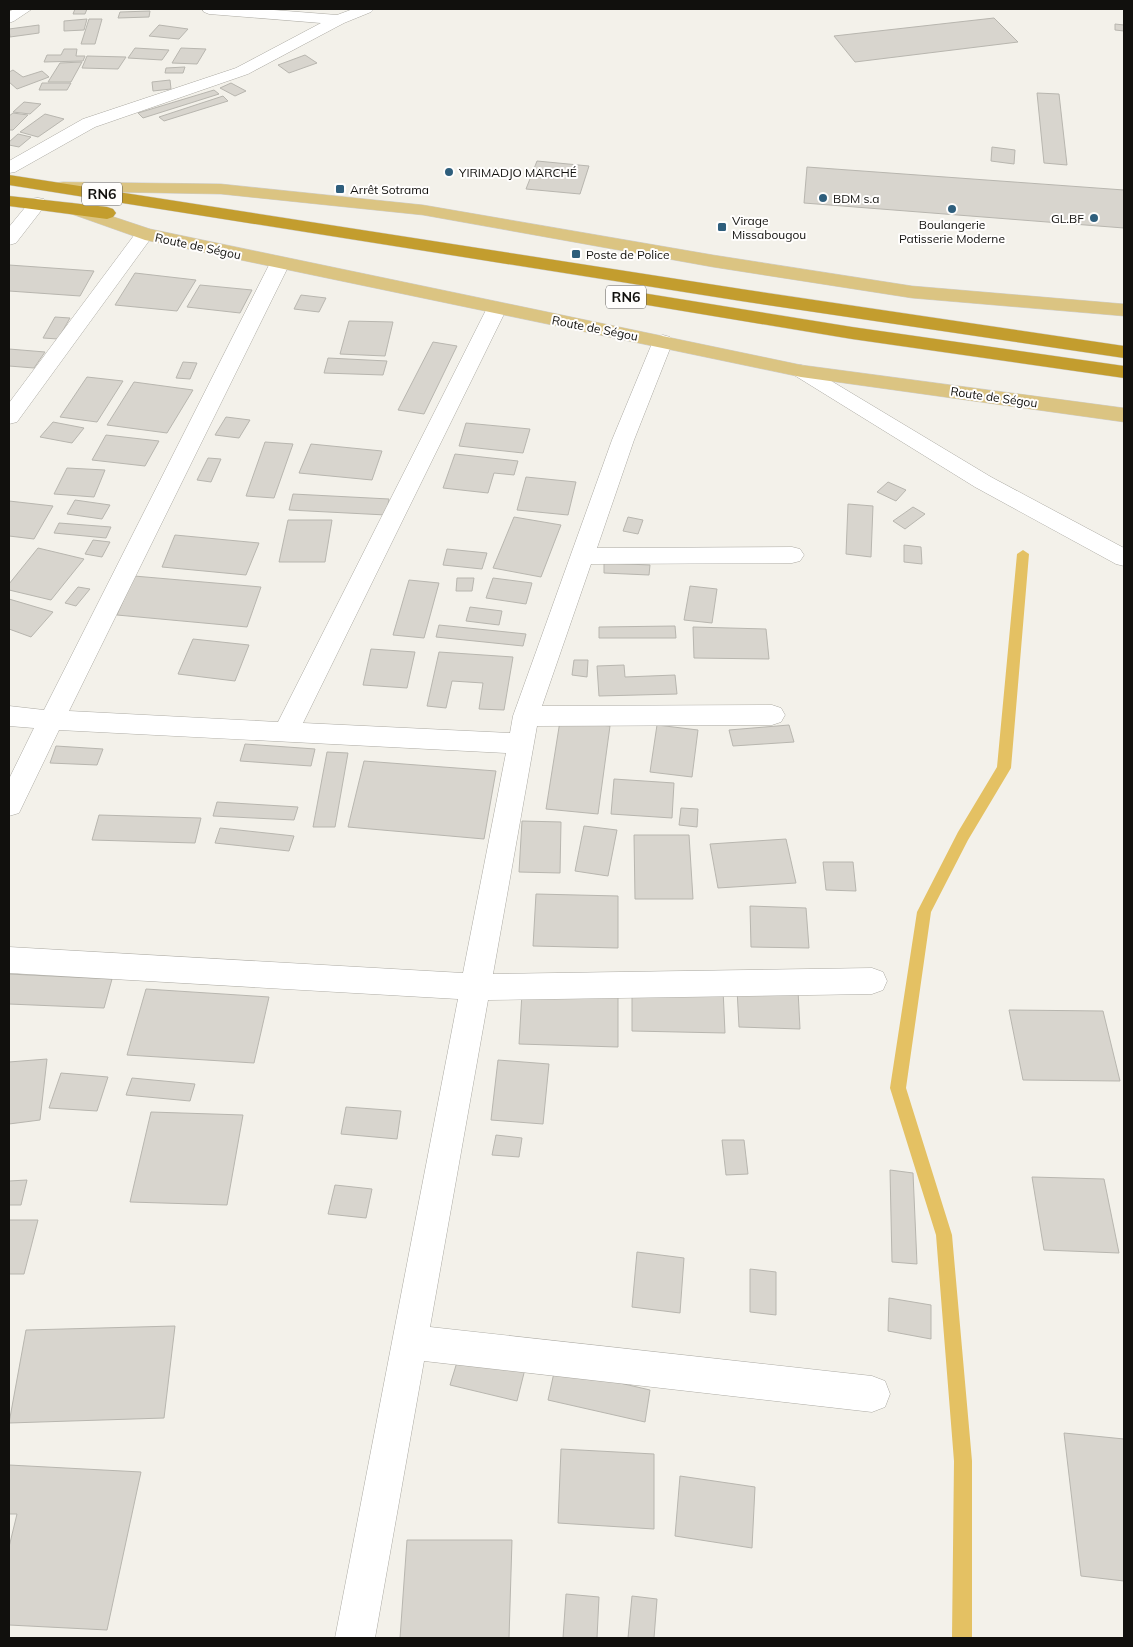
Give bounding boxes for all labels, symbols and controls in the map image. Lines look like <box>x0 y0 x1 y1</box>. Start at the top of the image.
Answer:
place label: YIRIMADJO MARCHÉ <box>458 165 577 180</box>
marker: YIRIMADJO MARCHÉ <box>443 166 455 178</box>
road number: RN6 <box>82 182 122 205</box>
place label: Arrêt Sotrama <box>350 182 429 197</box>
marker: Arrêt Sotrama <box>334 183 346 195</box>
place label: BDM s.a <box>833 191 879 206</box>
marker: BDM s.a <box>817 192 829 204</box>
marker: Boulangerie Patisserie Moderne <box>946 203 958 215</box>
place label: GL.BF <box>1051 211 1084 226</box>
marker: GL.BF <box>1088 212 1100 224</box>
place label: Virage Missabougou <box>732 213 806 242</box>
place label: Boulangerie Patisserie Moderne <box>899 217 1005 246</box>
marker: Virage Missabougou <box>716 221 728 233</box>
street label: Route de Ségou <box>154 230 242 262</box>
place label: Poste de Police <box>586 247 669 262</box>
marker: Poste de Police <box>570 248 582 260</box>
road number: RN6 <box>606 286 646 308</box>
street label: Route de Ségou <box>551 312 639 344</box>
street label: Route de Ségou <box>950 383 1038 411</box>

